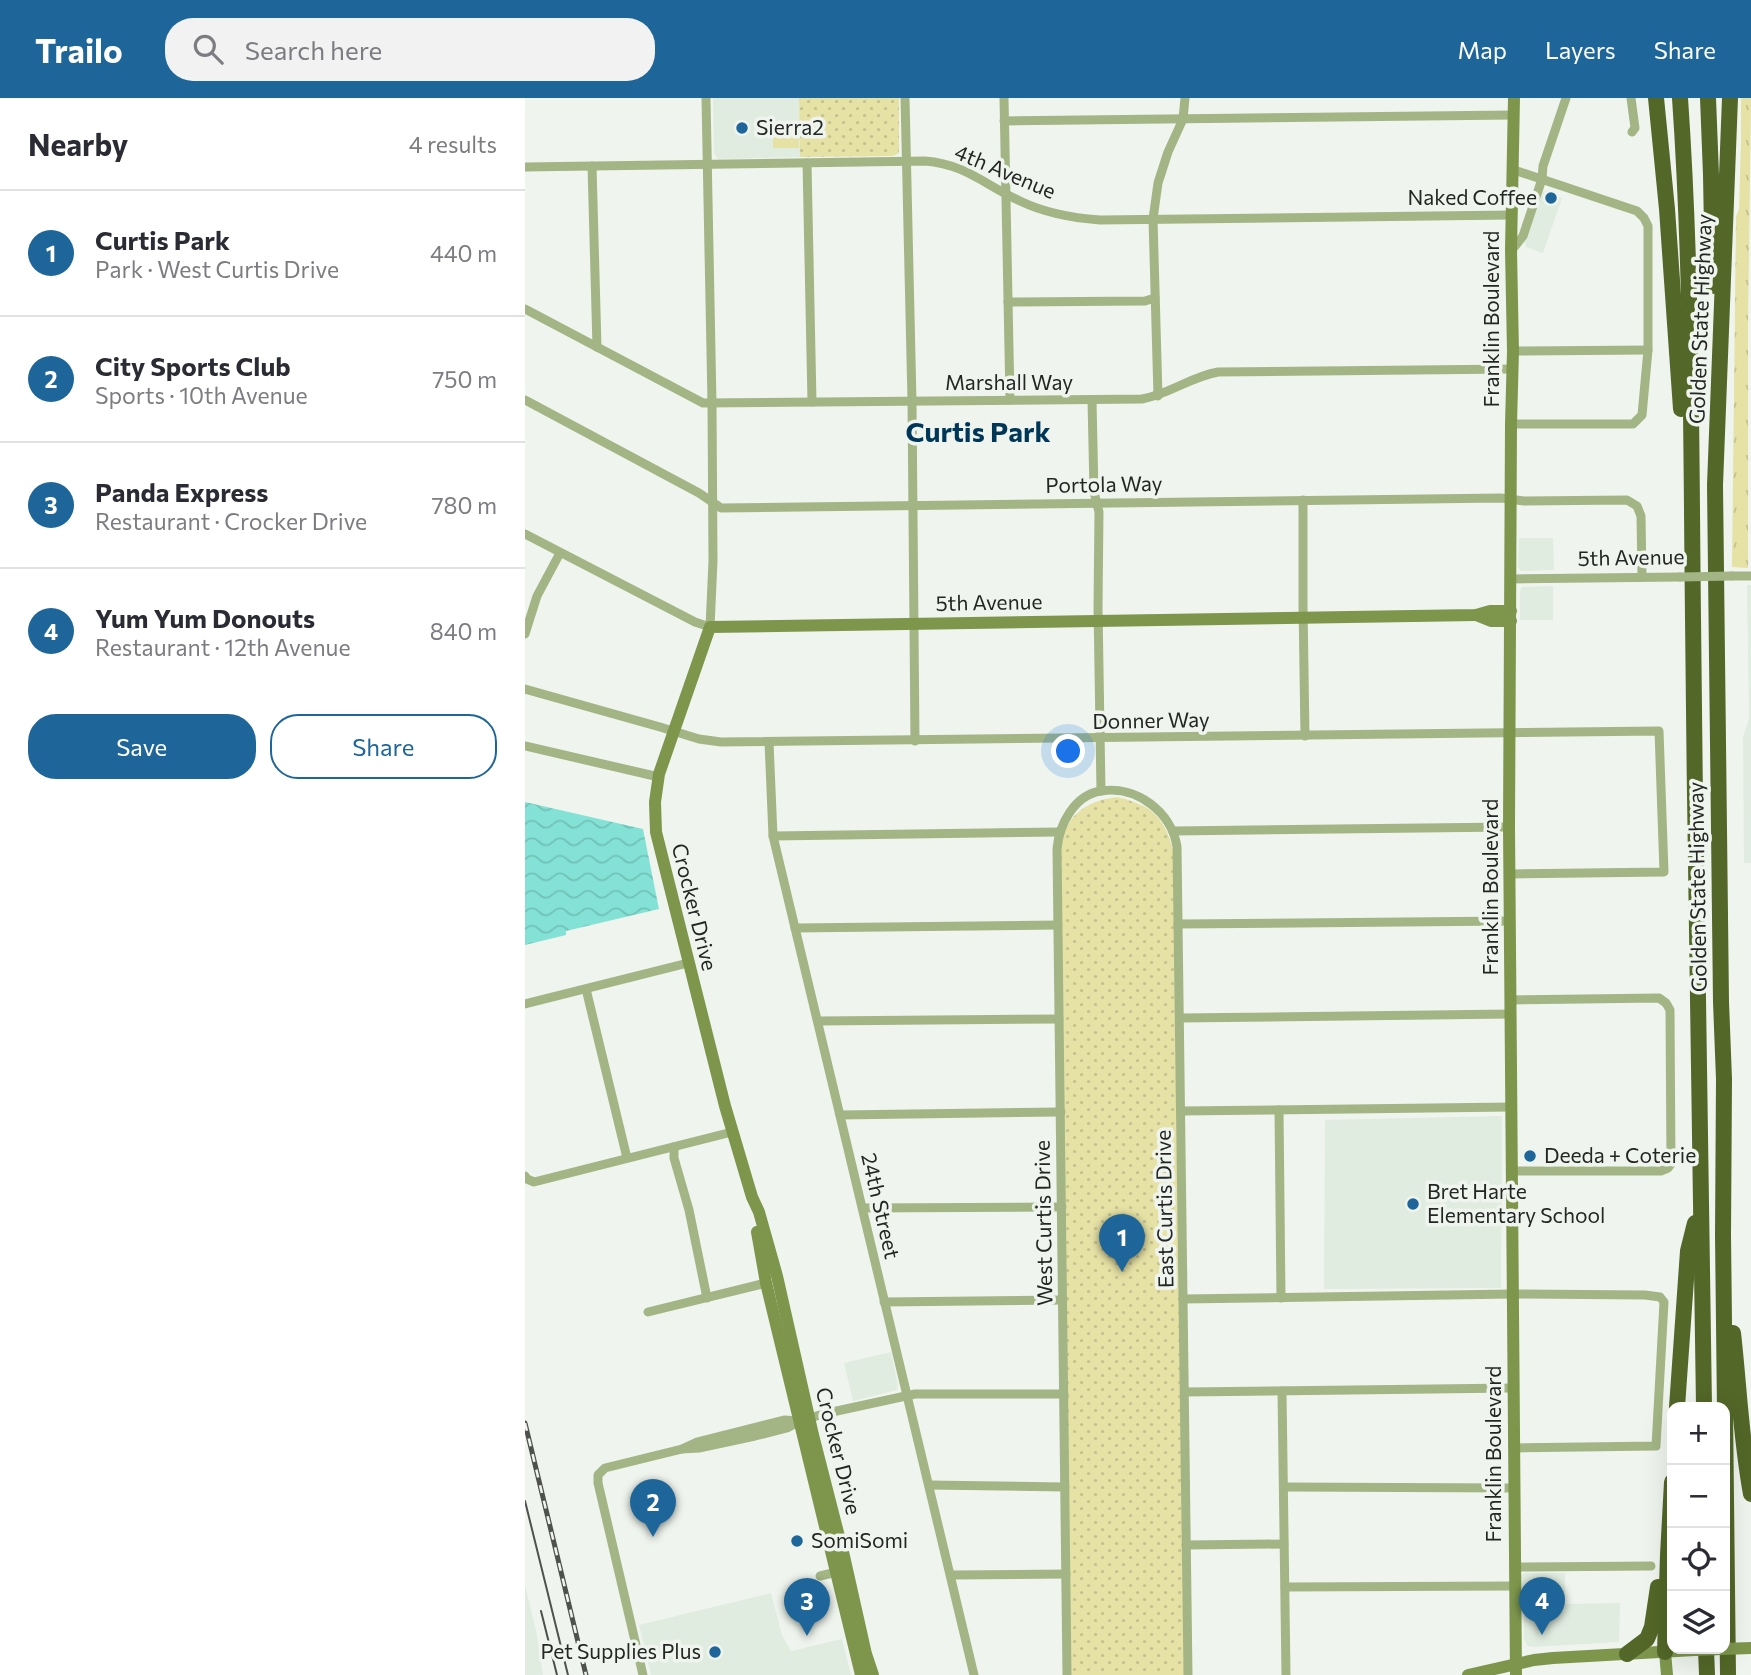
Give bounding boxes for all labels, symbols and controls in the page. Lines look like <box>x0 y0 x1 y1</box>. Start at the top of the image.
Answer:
search box <box>165 18 655 81</box>
text: Trailo <box>35 29 123 70</box>
icon: search <box>189 30 227 68</box>
text: Search here <box>245 34 382 65</box>
text: Map <box>1458 35 1507 64</box>
text: Layers <box>1545 35 1616 64</box>
text: Share <box>1654 35 1716 64</box>
place label: Sierra2 <box>756 114 824 139</box>
marker: Sierra2 <box>734 120 750 136</box>
text: Nearby <box>28 125 128 162</box>
text: 4 results <box>409 130 497 158</box>
street label: 4th Avenue <box>951 138 1060 203</box>
place label: Naked Coffee <box>1408 184 1537 209</box>
marker: Naked Coffee <box>1543 190 1559 206</box>
street label: Golden State Highway <box>1683 213 1716 424</box>
text: Curtis Park <box>95 224 230 255</box>
street label: Franklin Boulevard <box>1478 231 1503 407</box>
text: 1 <box>46 239 56 267</box>
text: 440 m <box>430 239 497 267</box>
text: Park · West Curtis Drive <box>95 255 339 283</box>
text: City Sports Club <box>95 350 291 381</box>
text: 2 <box>44 365 58 393</box>
text: 750 m <box>432 365 497 393</box>
street label: Marshall Way <box>945 369 1073 394</box>
text: Sports · 10th Avenue <box>95 381 308 409</box>
district label: Curtis Park <box>905 414 1051 448</box>
street label: Portola Way <box>1045 470 1163 497</box>
text: Panda Express <box>95 476 268 507</box>
text: 3 <box>44 491 58 519</box>
text: 780 m <box>431 491 497 519</box>
text: Restaurant · Crocker Drive <box>95 507 367 535</box>
street label: 5th Avenue <box>1577 543 1685 570</box>
street label: 5th Avenue <box>935 588 1043 615</box>
text: Yum Yum Donouts <box>95 602 315 633</box>
text: 4 <box>44 617 58 645</box>
text: 840 m <box>430 617 497 645</box>
text: Restaurant · 12th Avenue <box>95 633 351 661</box>
street label: Donner Way <box>1092 706 1210 733</box>
button: Save <box>28 714 256 779</box>
button: Share <box>270 714 497 779</box>
your location <box>1051 734 1085 768</box>
street label: Golden State Highway <box>1682 782 1711 992</box>
street label: Franklin Boulevard <box>1477 799 1502 975</box>
street label: Crocker Drive <box>668 840 723 973</box>
street label: East Curtis Drive <box>1150 1130 1177 1288</box>
street label: West Curtis Drive <box>1029 1140 1056 1306</box>
place label: Deeda + Coterie <box>1544 1142 1696 1167</box>
marker: Deeda + Coterie <box>1522 1148 1538 1164</box>
street label: 24th Street <box>857 1150 906 1261</box>
place label: Bret Harte Elementary School <box>1427 1178 1605 1227</box>
marker: Bret Harte Elementary School <box>1405 1196 1421 1212</box>
pin: 1 <box>1099 1214 1145 1272</box>
street label: Franklin Boulevard <box>1480 1366 1505 1542</box>
street label: Crocker Drive <box>812 1384 867 1517</box>
map controls <box>1667 1402 1730 1654</box>
button: + <box>1667 1402 1730 1465</box>
button: − <box>1667 1465 1730 1528</box>
pin: 2 <box>630 1479 676 1537</box>
place label: SomiSomi <box>811 1527 908 1552</box>
button: locate <box>1667 1528 1730 1591</box>
marker: SomiSomi <box>789 1533 805 1549</box>
pin: 4 <box>1519 1577 1565 1635</box>
pin: 3 <box>784 1578 830 1636</box>
button: layers <box>1667 1591 1730 1654</box>
place label: Pet Supplies Plus <box>541 1638 701 1663</box>
marker: Pet Supplies Plus <box>707 1644 723 1660</box>

